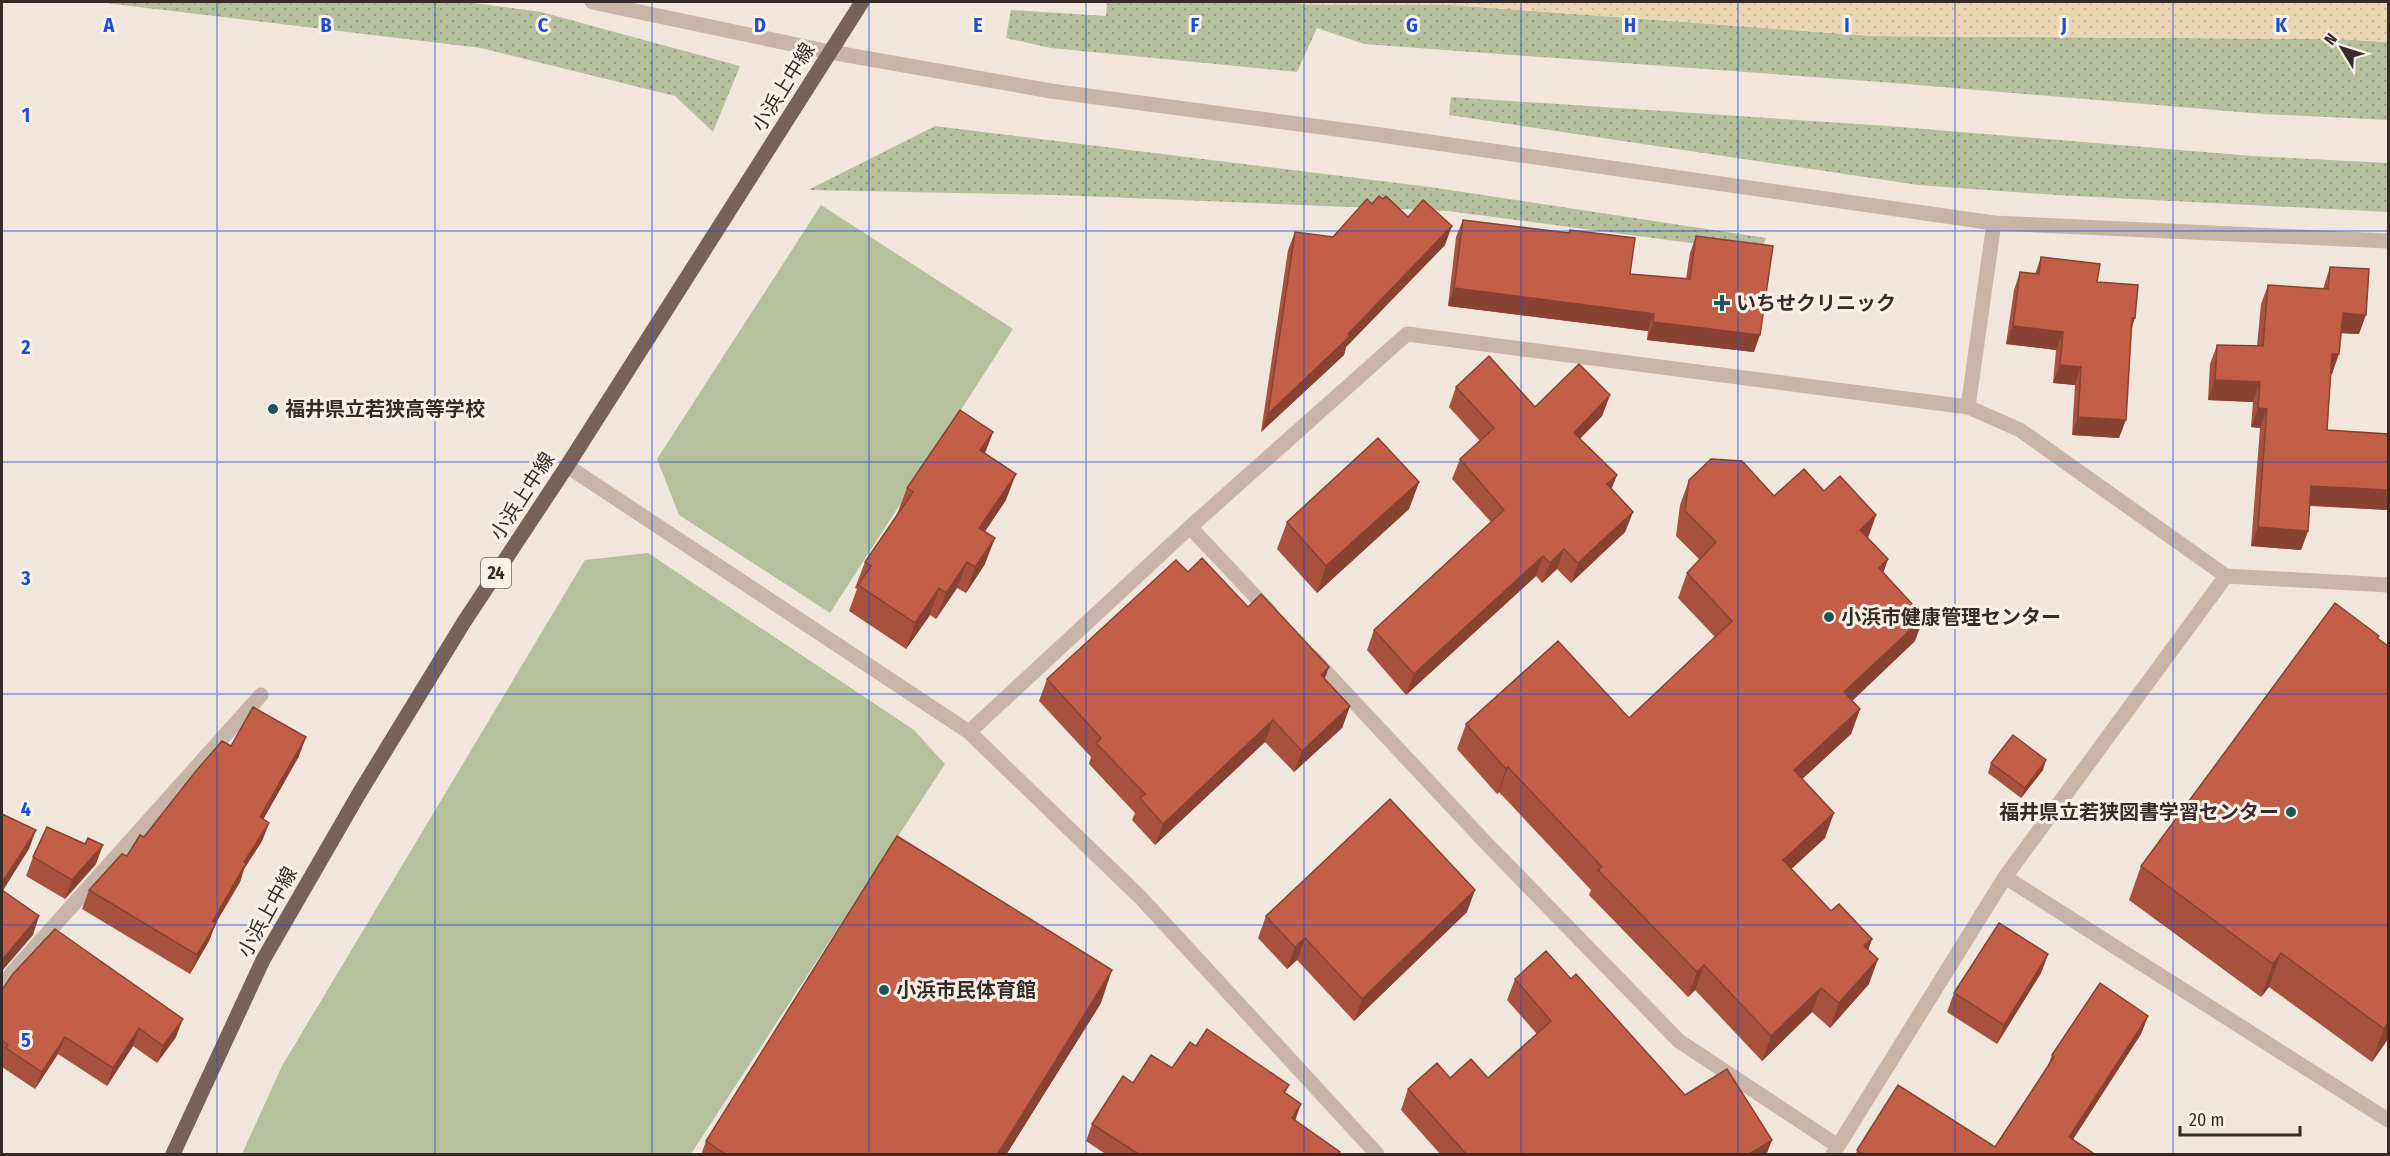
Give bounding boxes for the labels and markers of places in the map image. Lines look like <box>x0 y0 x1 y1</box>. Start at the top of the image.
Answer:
place label: いちせクリニック <box>1736 291 1896 315</box>
marker: いちせクリニック <box>1713 294 1731 312</box>
place label: 福井県立若狭高等学校 <box>285 397 485 421</box>
marker: 福井県立若狭高等学校 <box>266 402 280 416</box>
place label: 小浜市健康管理センター <box>1841 605 2061 629</box>
marker: 小浜市健康管理センター <box>1822 610 1836 624</box>
place label: 福井県立若狭図書学習センター <box>1999 800 2279 824</box>
marker: 福井県立若狭図書学習センター <box>2284 805 2298 819</box>
place label: 小浜市民体育館 <box>896 978 1036 1002</box>
marker: 小浜市民体育館 <box>877 983 891 997</box>

